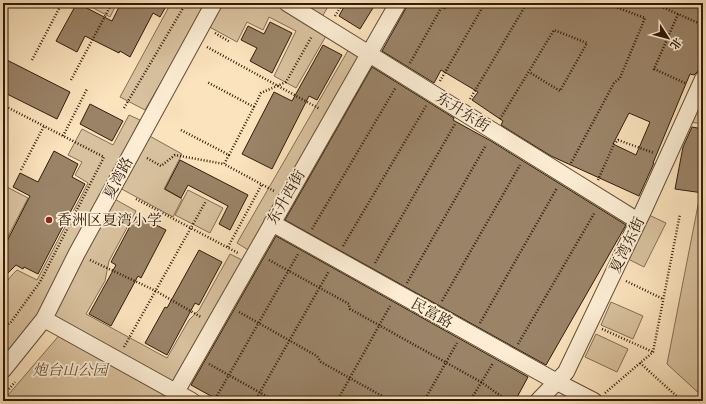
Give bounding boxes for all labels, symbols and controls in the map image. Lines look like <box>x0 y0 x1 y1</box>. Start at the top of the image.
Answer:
north arrow <box>648 18 688 58</box>
text: 北 <box>666 34 685 52</box>
street label: 东升东街 <box>431 88 493 138</box>
street label: 夏湾路 <box>99 154 139 204</box>
street label: 东升西街 <box>263 167 311 229</box>
place label: 香洲区夏湾小学 <box>57 211 162 232</box>
street label: 夏湾东街 <box>606 214 651 277</box>
marker: 香洲区夏湾小学 <box>44 215 54 225</box>
street label: 民富路 <box>406 294 456 334</box>
park label: 炮台山公园 <box>32 361 109 382</box>

